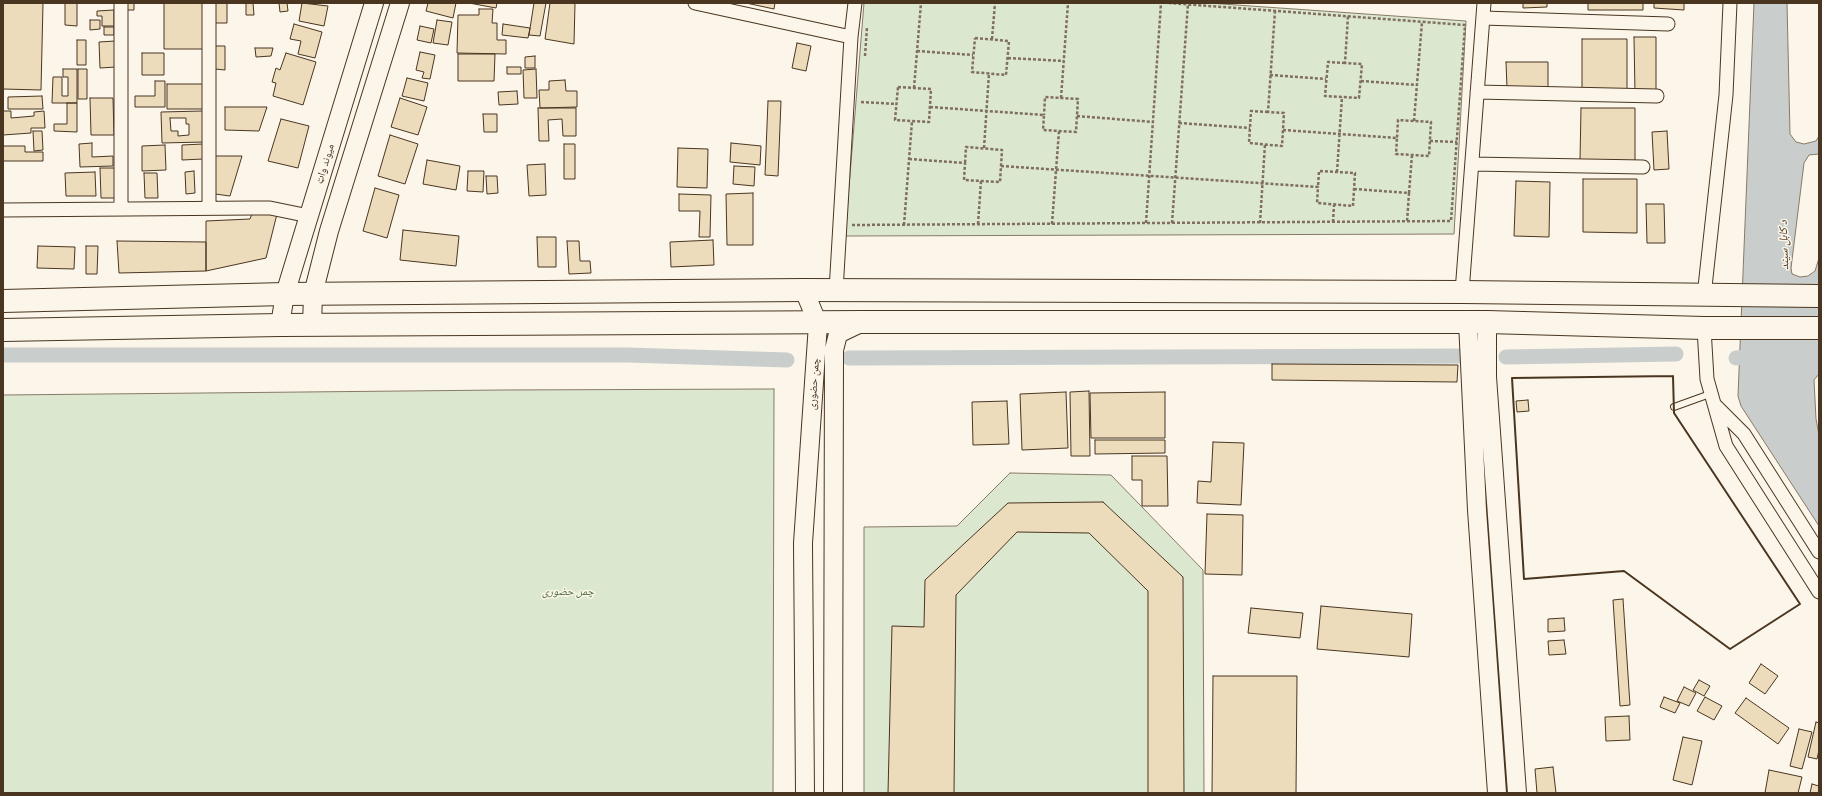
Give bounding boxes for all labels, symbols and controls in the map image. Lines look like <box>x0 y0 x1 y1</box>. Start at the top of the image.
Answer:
street label: میوند واټ <box>313 142 337 186</box>
water label: د کابل سيند <box>1776 220 1792 270</box>
street label: چمن حضوری <box>806 357 822 411</box>
park label: چمن حضوری <box>542 585 594 599</box>

